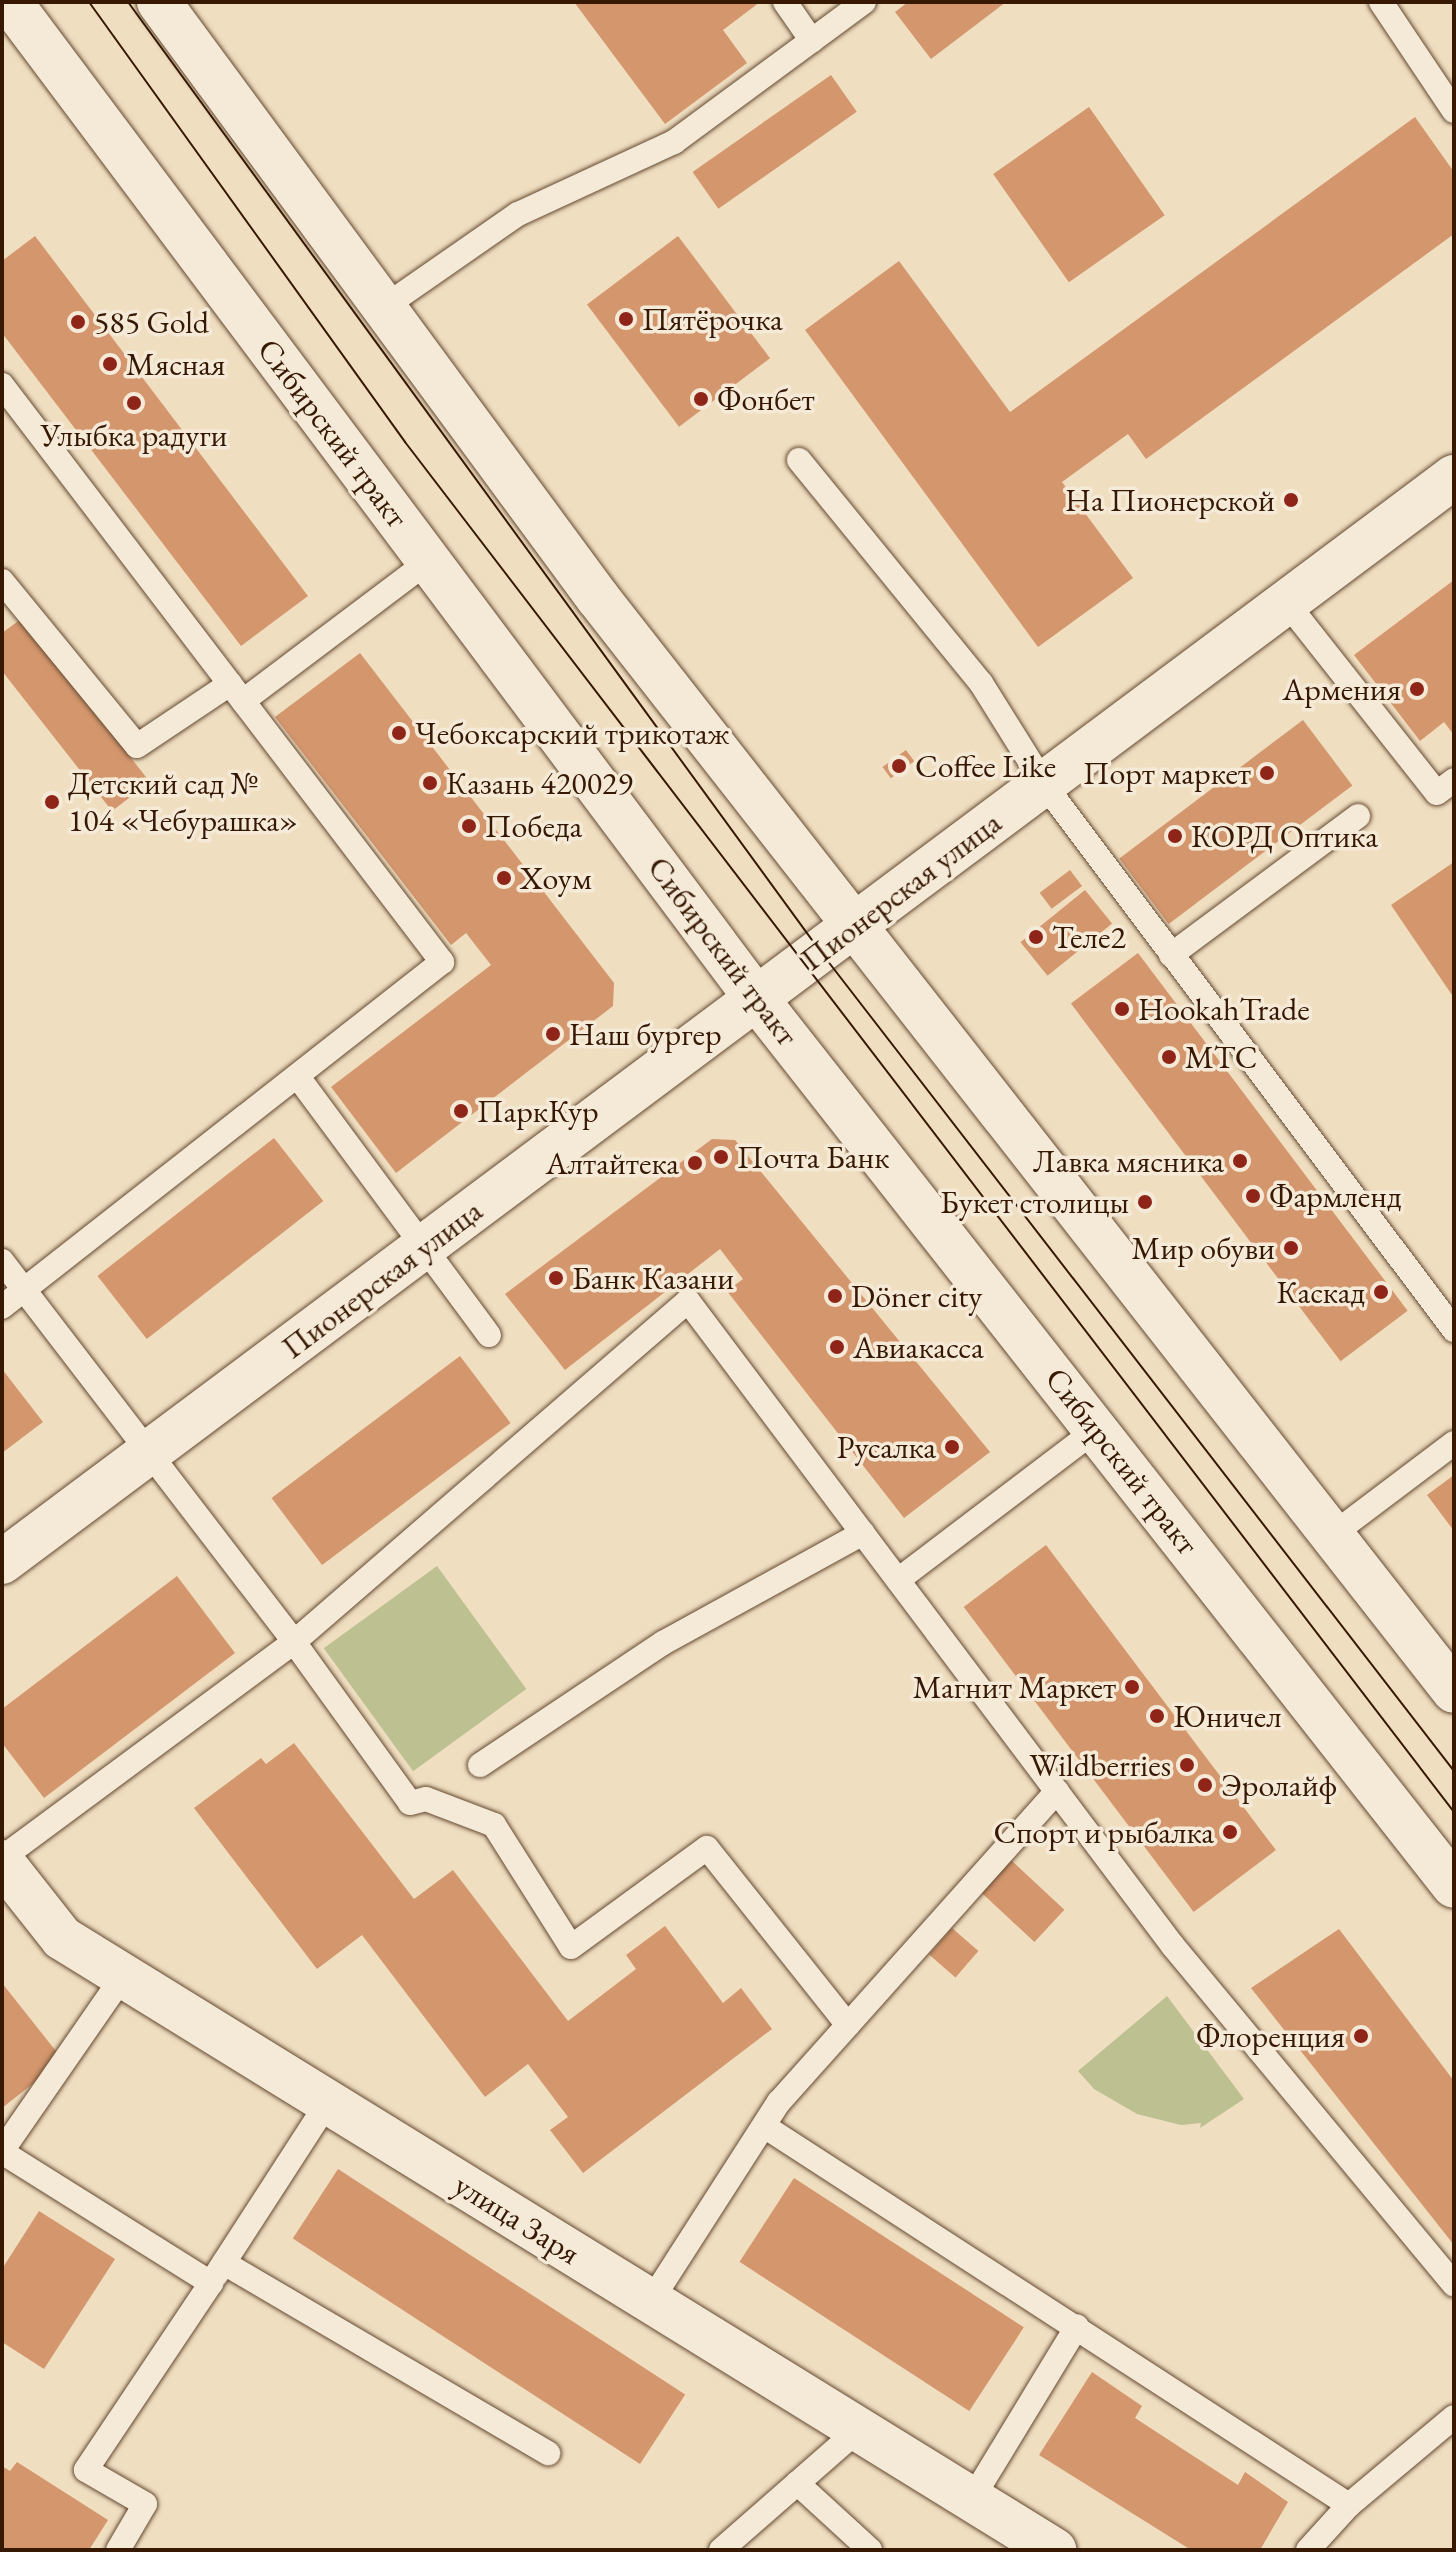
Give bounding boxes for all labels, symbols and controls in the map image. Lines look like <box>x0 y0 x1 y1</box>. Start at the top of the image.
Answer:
place label: Пятёрочка <box>642 300 783 338</box>
place label: 585 Gold <box>94 303 209 341</box>
marker: Пятёрочка <box>617 310 635 328</box>
marker: 585 Gold <box>69 313 87 331</box>
street label: Сибирский тракт <box>249 331 417 535</box>
place label: Мясная <box>126 345 225 383</box>
marker: Мясная <box>101 355 119 373</box>
place label: Фонбет <box>717 380 815 418</box>
marker: Фонбет <box>692 390 710 408</box>
marker: Улыбка радуги <box>125 394 143 412</box>
place label: Улыбка радуги <box>41 416 227 454</box>
place label: На Пионерской <box>1065 481 1275 519</box>
marker: На Пионерской <box>1282 491 1300 509</box>
place label: Армения <box>1282 670 1401 708</box>
marker: Армения <box>1408 680 1426 698</box>
place label: Чебоксарский трикотаж <box>415 714 730 752</box>
marker: Чебоксарский трикотаж <box>390 724 408 742</box>
place label: Coffee Like <box>915 747 1056 785</box>
place label: Порт маркет <box>1083 754 1251 792</box>
marker: Coffee Like <box>890 757 908 775</box>
place label: Казань 420029 <box>446 764 633 802</box>
marker: Порт маркет <box>1258 764 1276 782</box>
place label: Детский сад № 104 «Чебурашка» <box>68 765 298 840</box>
marker: Казань 420029 <box>421 774 439 792</box>
marker: Детский сад № 104 «Чебурашка» <box>43 793 61 811</box>
street label: Пионерская улица <box>793 803 1009 979</box>
place label: Победа <box>485 807 582 845</box>
marker: Победа <box>460 817 478 835</box>
place label: КОРД Оптика <box>1191 817 1378 855</box>
marker: КОРД Оптика <box>1166 827 1184 845</box>
street label: Сибирский тракт <box>639 849 807 1053</box>
place label: Хоум <box>520 859 592 897</box>
marker: Хоум <box>495 869 513 887</box>
place label: Теле2 <box>1052 918 1126 956</box>
marker: Теле2 <box>1027 928 1045 946</box>
place label: HookahTrade <box>1138 990 1310 1028</box>
marker: HookahTrade <box>1113 1000 1131 1018</box>
place label: Наш бургер <box>569 1015 722 1053</box>
marker: Наш бургер <box>544 1025 562 1043</box>
place label: МТС <box>1185 1038 1257 1076</box>
marker: МТС <box>1160 1048 1178 1066</box>
place label: ПаркКур <box>477 1092 599 1130</box>
marker: ПаркКур <box>452 1102 470 1120</box>
place label: Почта Банк <box>737 1138 889 1176</box>
place label: Лавка мясника <box>1033 1142 1224 1180</box>
place label: Алтайтека <box>545 1144 679 1182</box>
marker: Почта Банк <box>712 1148 730 1166</box>
marker: Лавка мясника <box>1231 1152 1249 1170</box>
marker: Алтайтека <box>686 1154 704 1172</box>
place label: Фармленд <box>1269 1177 1402 1215</box>
place label: Букет столицы <box>940 1183 1129 1221</box>
marker: Фармленд <box>1244 1187 1262 1205</box>
street label: Пионерская улица <box>274 1191 490 1367</box>
marker: Букет столицы <box>1136 1193 1154 1211</box>
place label: Мир обуви <box>1132 1229 1275 1267</box>
marker: Мир обуви <box>1282 1239 1300 1257</box>
place label: Банк Казани <box>572 1259 734 1297</box>
marker: Банк Казани <box>547 1269 565 1287</box>
place label: Каскад <box>1276 1273 1365 1311</box>
place label: Döner city <box>851 1277 982 1315</box>
marker: Каскад <box>1372 1283 1390 1301</box>
marker: Döner city <box>826 1287 844 1305</box>
place label: Авиакасса <box>853 1328 984 1366</box>
marker: Авиакасса <box>828 1338 846 1356</box>
street label: Сибирский тракт <box>1037 1360 1207 1562</box>
place label: Русалка <box>837 1428 936 1466</box>
marker: Русалка <box>943 1438 961 1456</box>
place label: Магнит Маркет <box>913 1668 1116 1706</box>
marker: Магнит Маркет <box>1123 1678 1141 1696</box>
place label: Юничел <box>1173 1697 1282 1735</box>
marker: Юничел <box>1148 1707 1166 1725</box>
place label: Wildberries <box>1030 1746 1171 1784</box>
marker: Wildberries <box>1178 1756 1196 1774</box>
place label: Эролайф <box>1221 1766 1337 1804</box>
marker: Эролайф <box>1196 1776 1214 1794</box>
place label: Спорт и рыбалка <box>994 1813 1214 1851</box>
marker: Спорт и рыбалка <box>1221 1823 1239 1841</box>
place label: Флоренция <box>1196 2017 1345 2055</box>
marker: Флоренция <box>1352 2027 1370 2045</box>
street label: улица Заря <box>447 2165 587 2273</box>

